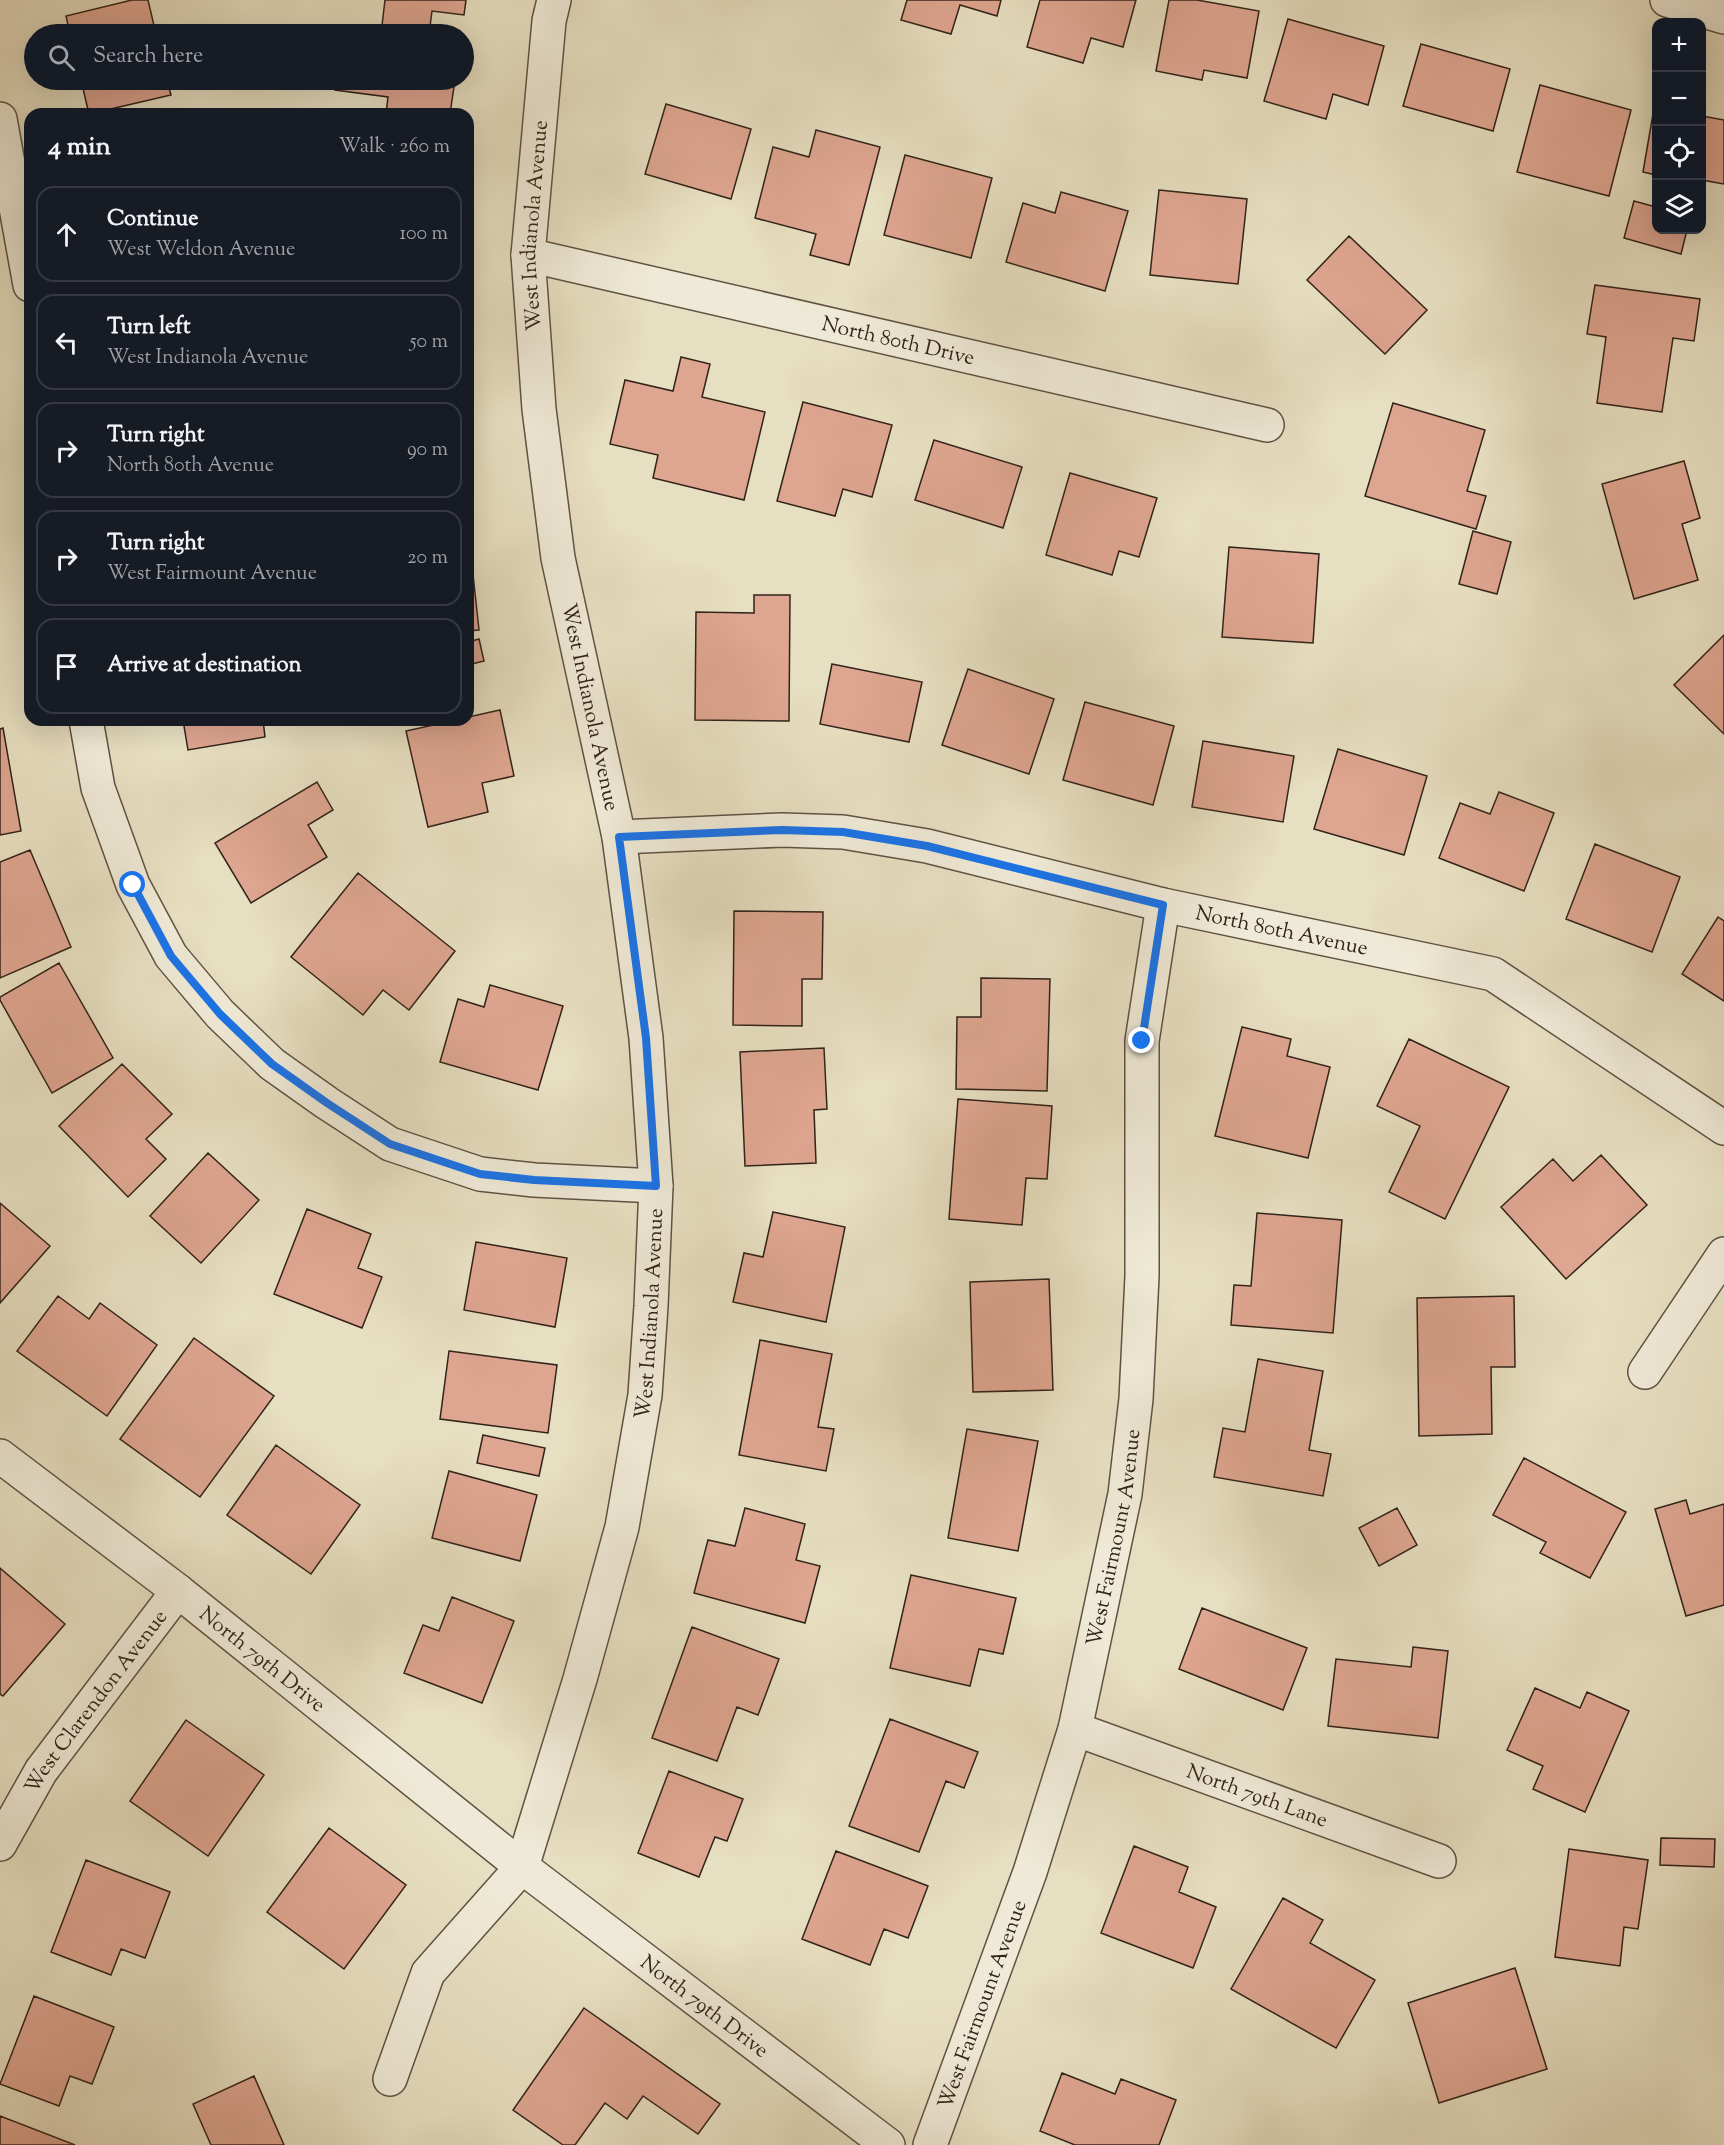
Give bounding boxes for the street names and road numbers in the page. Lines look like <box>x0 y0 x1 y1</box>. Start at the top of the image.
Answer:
street label: West Indianola Avenue <box>515 119 557 332</box>
street label: North 80th Drive <box>819 310 977 374</box>
street label: West Indianola Avenue <box>552 601 626 814</box>
street label: North 80th Avenue <box>1192 899 1370 964</box>
street label: West Indianola Avenue <box>628 1208 672 1422</box>
street label: West Fairmount Avenue <box>1080 1428 1149 1649</box>
street label: North 79th Drive <box>192 1600 331 1721</box>
street label: West Clarendon Avenue <box>18 1604 176 1800</box>
street label: North 79th Lane <box>1182 1758 1332 1836</box>
street label: West Fairmount Avenue <box>931 1896 1035 2114</box>
street label: North 79th Drive <box>633 1949 774 2066</box>

